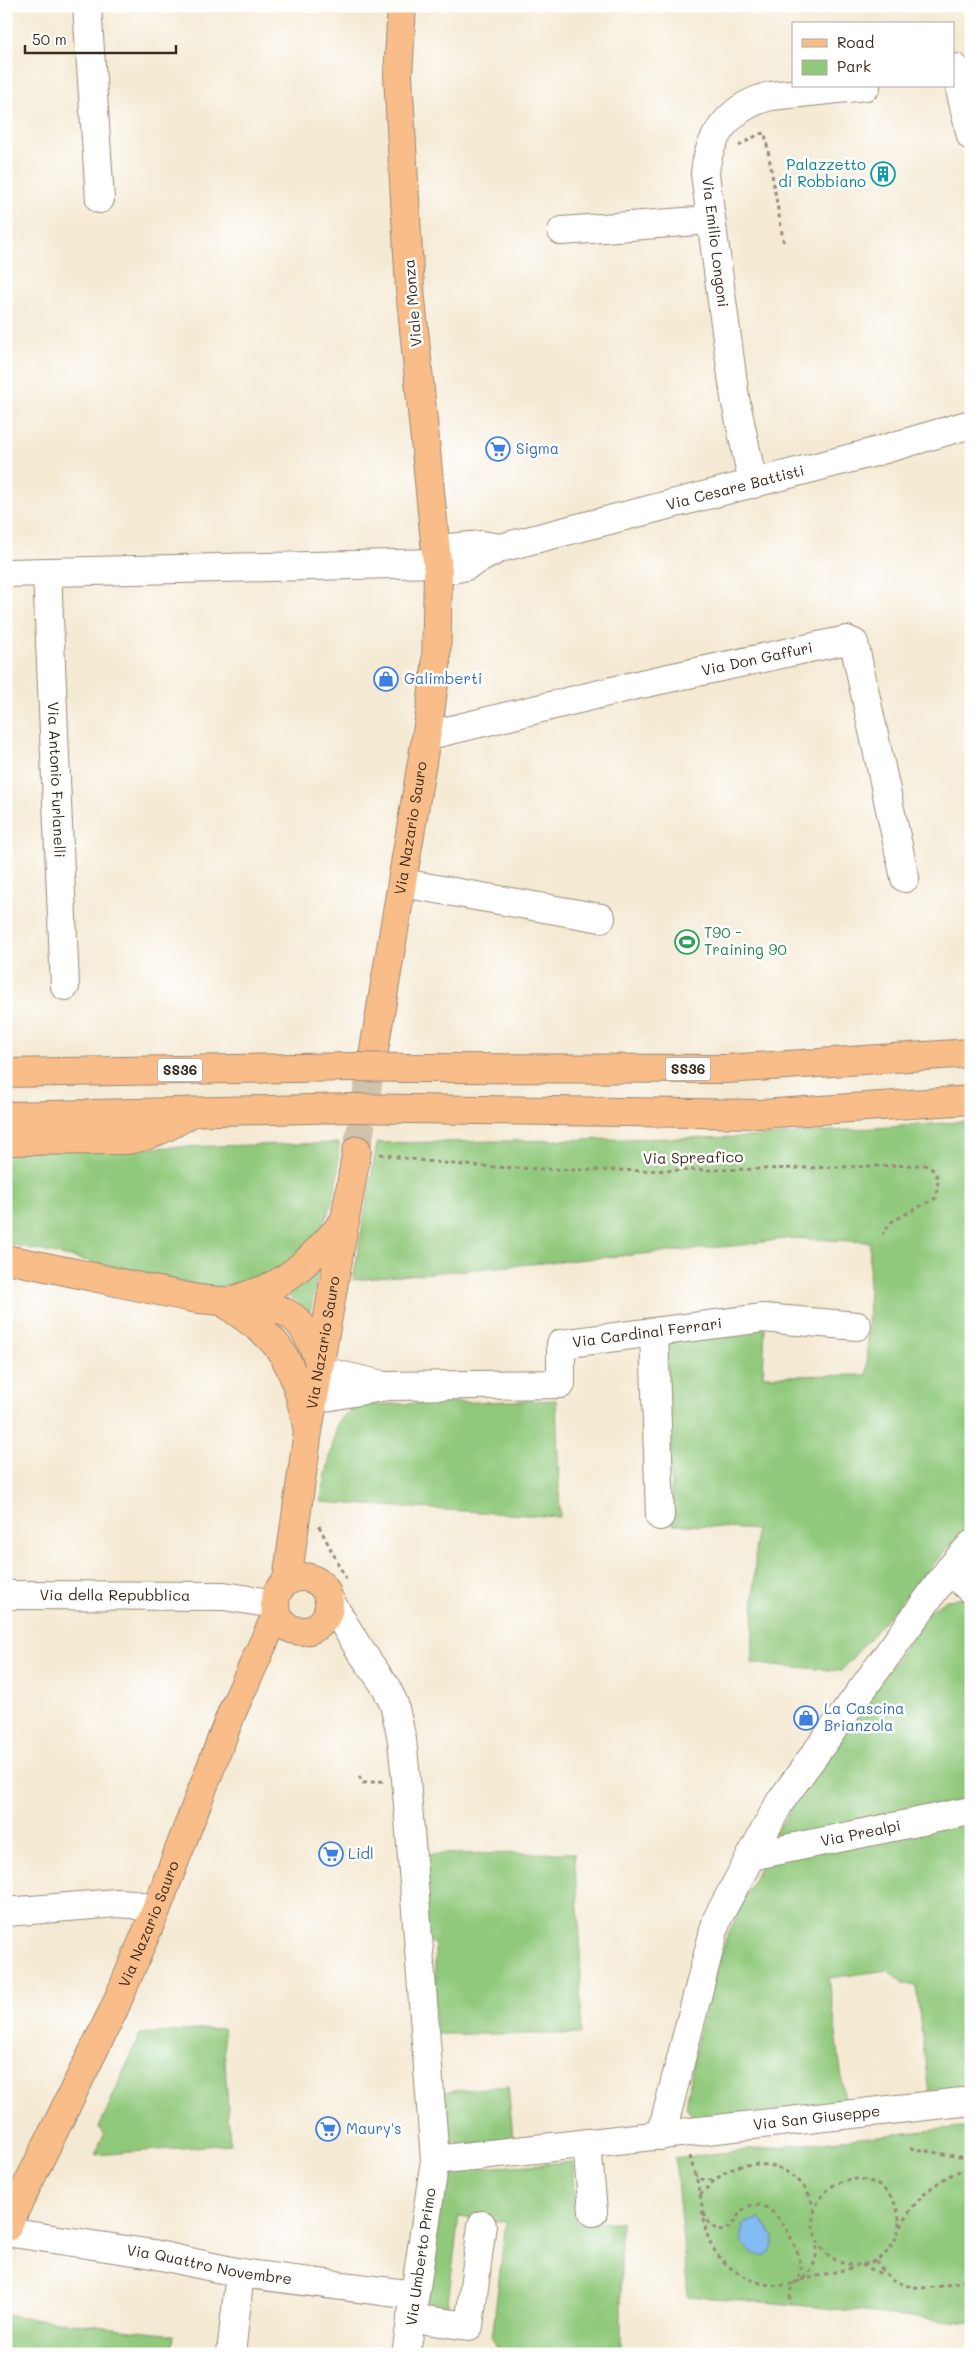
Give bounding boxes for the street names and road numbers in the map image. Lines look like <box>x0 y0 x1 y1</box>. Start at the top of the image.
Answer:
street label: Via Emilio Longoni <box>698 176 734 308</box>
street label: Viale Monza <box>398 258 426 348</box>
street label: Via Cesare Battisti <box>664 460 806 514</box>
street label: Via Don Gaffuri <box>699 637 814 680</box>
street label: Via Antonio Furlanelli <box>44 701 70 858</box>
street label: Via Nazario Sauro <box>389 760 431 896</box>
road number: SS36 <box>158 1058 202 1082</box>
road number: SS36 <box>666 1058 710 1080</box>
street label: Via Spreafico <box>643 1146 743 1168</box>
street label: Via Nazario Sauro <box>301 1274 344 1411</box>
street label: Via Cardinal Ferrari <box>571 1312 723 1351</box>
street label: Via della Repubblica <box>39 1584 191 1605</box>
street label: Via Prealpi <box>819 1815 902 1851</box>
street label: Via Nazario Sauro <box>113 1858 183 1990</box>
street label: Via San Giuseppe <box>752 2100 881 2134</box>
street label: Via Umberto Primo <box>400 2186 440 2327</box>
street label: Via Quattro Novembre <box>125 2239 293 2288</box>

